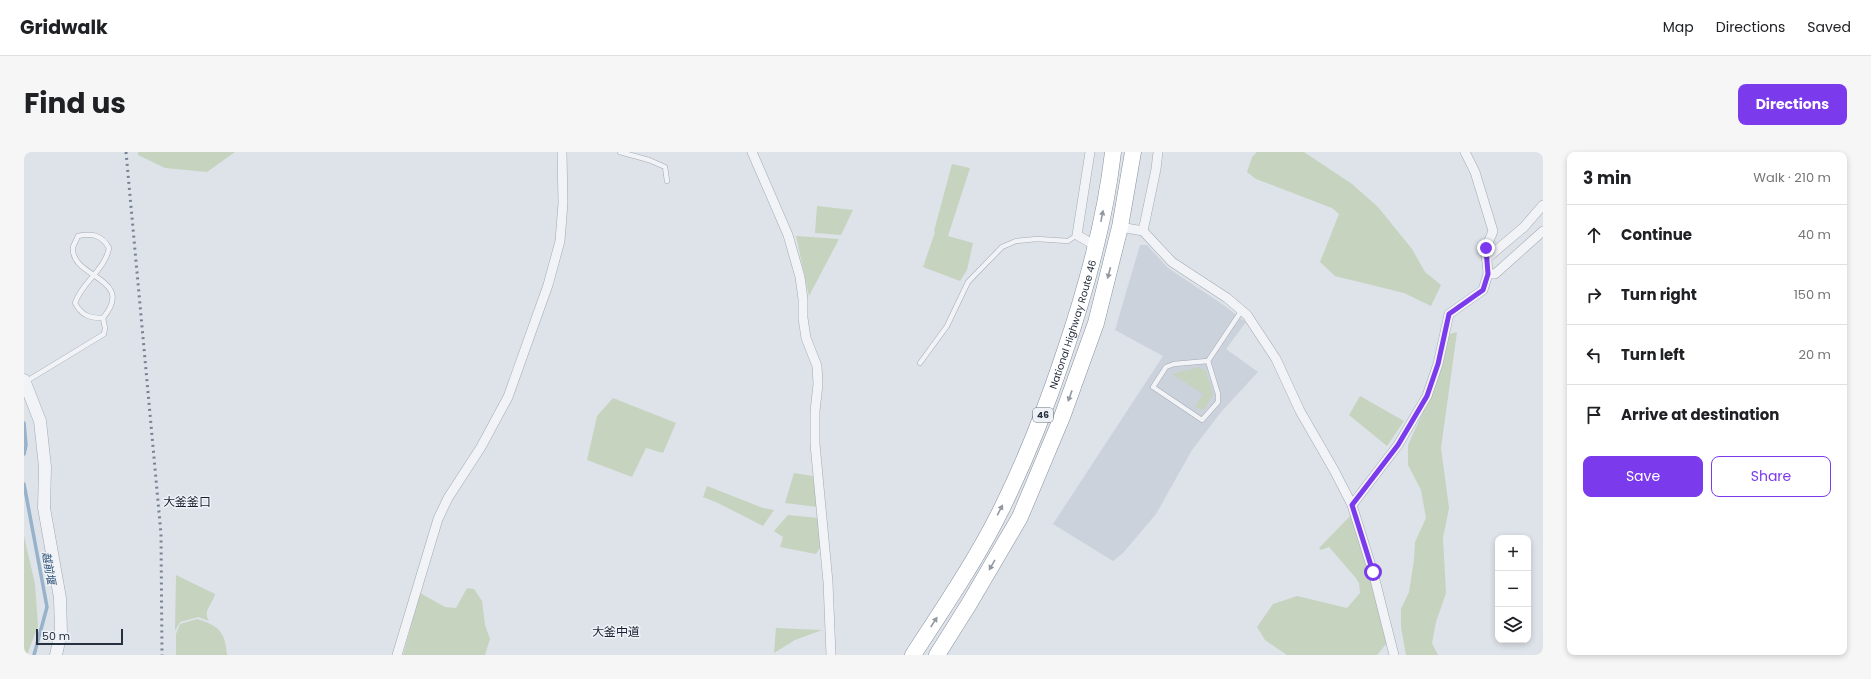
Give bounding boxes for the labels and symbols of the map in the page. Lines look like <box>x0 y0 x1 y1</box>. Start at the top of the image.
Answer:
one-way arrow <box>1099 210 1105 222</box>
route end <box>1477 239 1495 257</box>
street label: National Highway Route 46 <box>1045 258 1100 391</box>
one-way arrow <box>1105 266 1111 279</box>
one-way arrow <box>1066 391 1072 403</box>
road number: 46 <box>1033 408 1053 422</box>
district label: 大釜釜口 <box>163 493 211 510</box>
one-way arrow <box>997 505 1004 516</box>
water label: 越前堰 <box>38 550 60 588</box>
one-way arrow <box>989 559 996 571</box>
route start <box>1364 563 1382 581</box>
one-way arrow <box>931 616 938 628</box>
district label: 大釜中道 <box>592 623 640 640</box>
scale bar <box>36 627 123 646</box>

